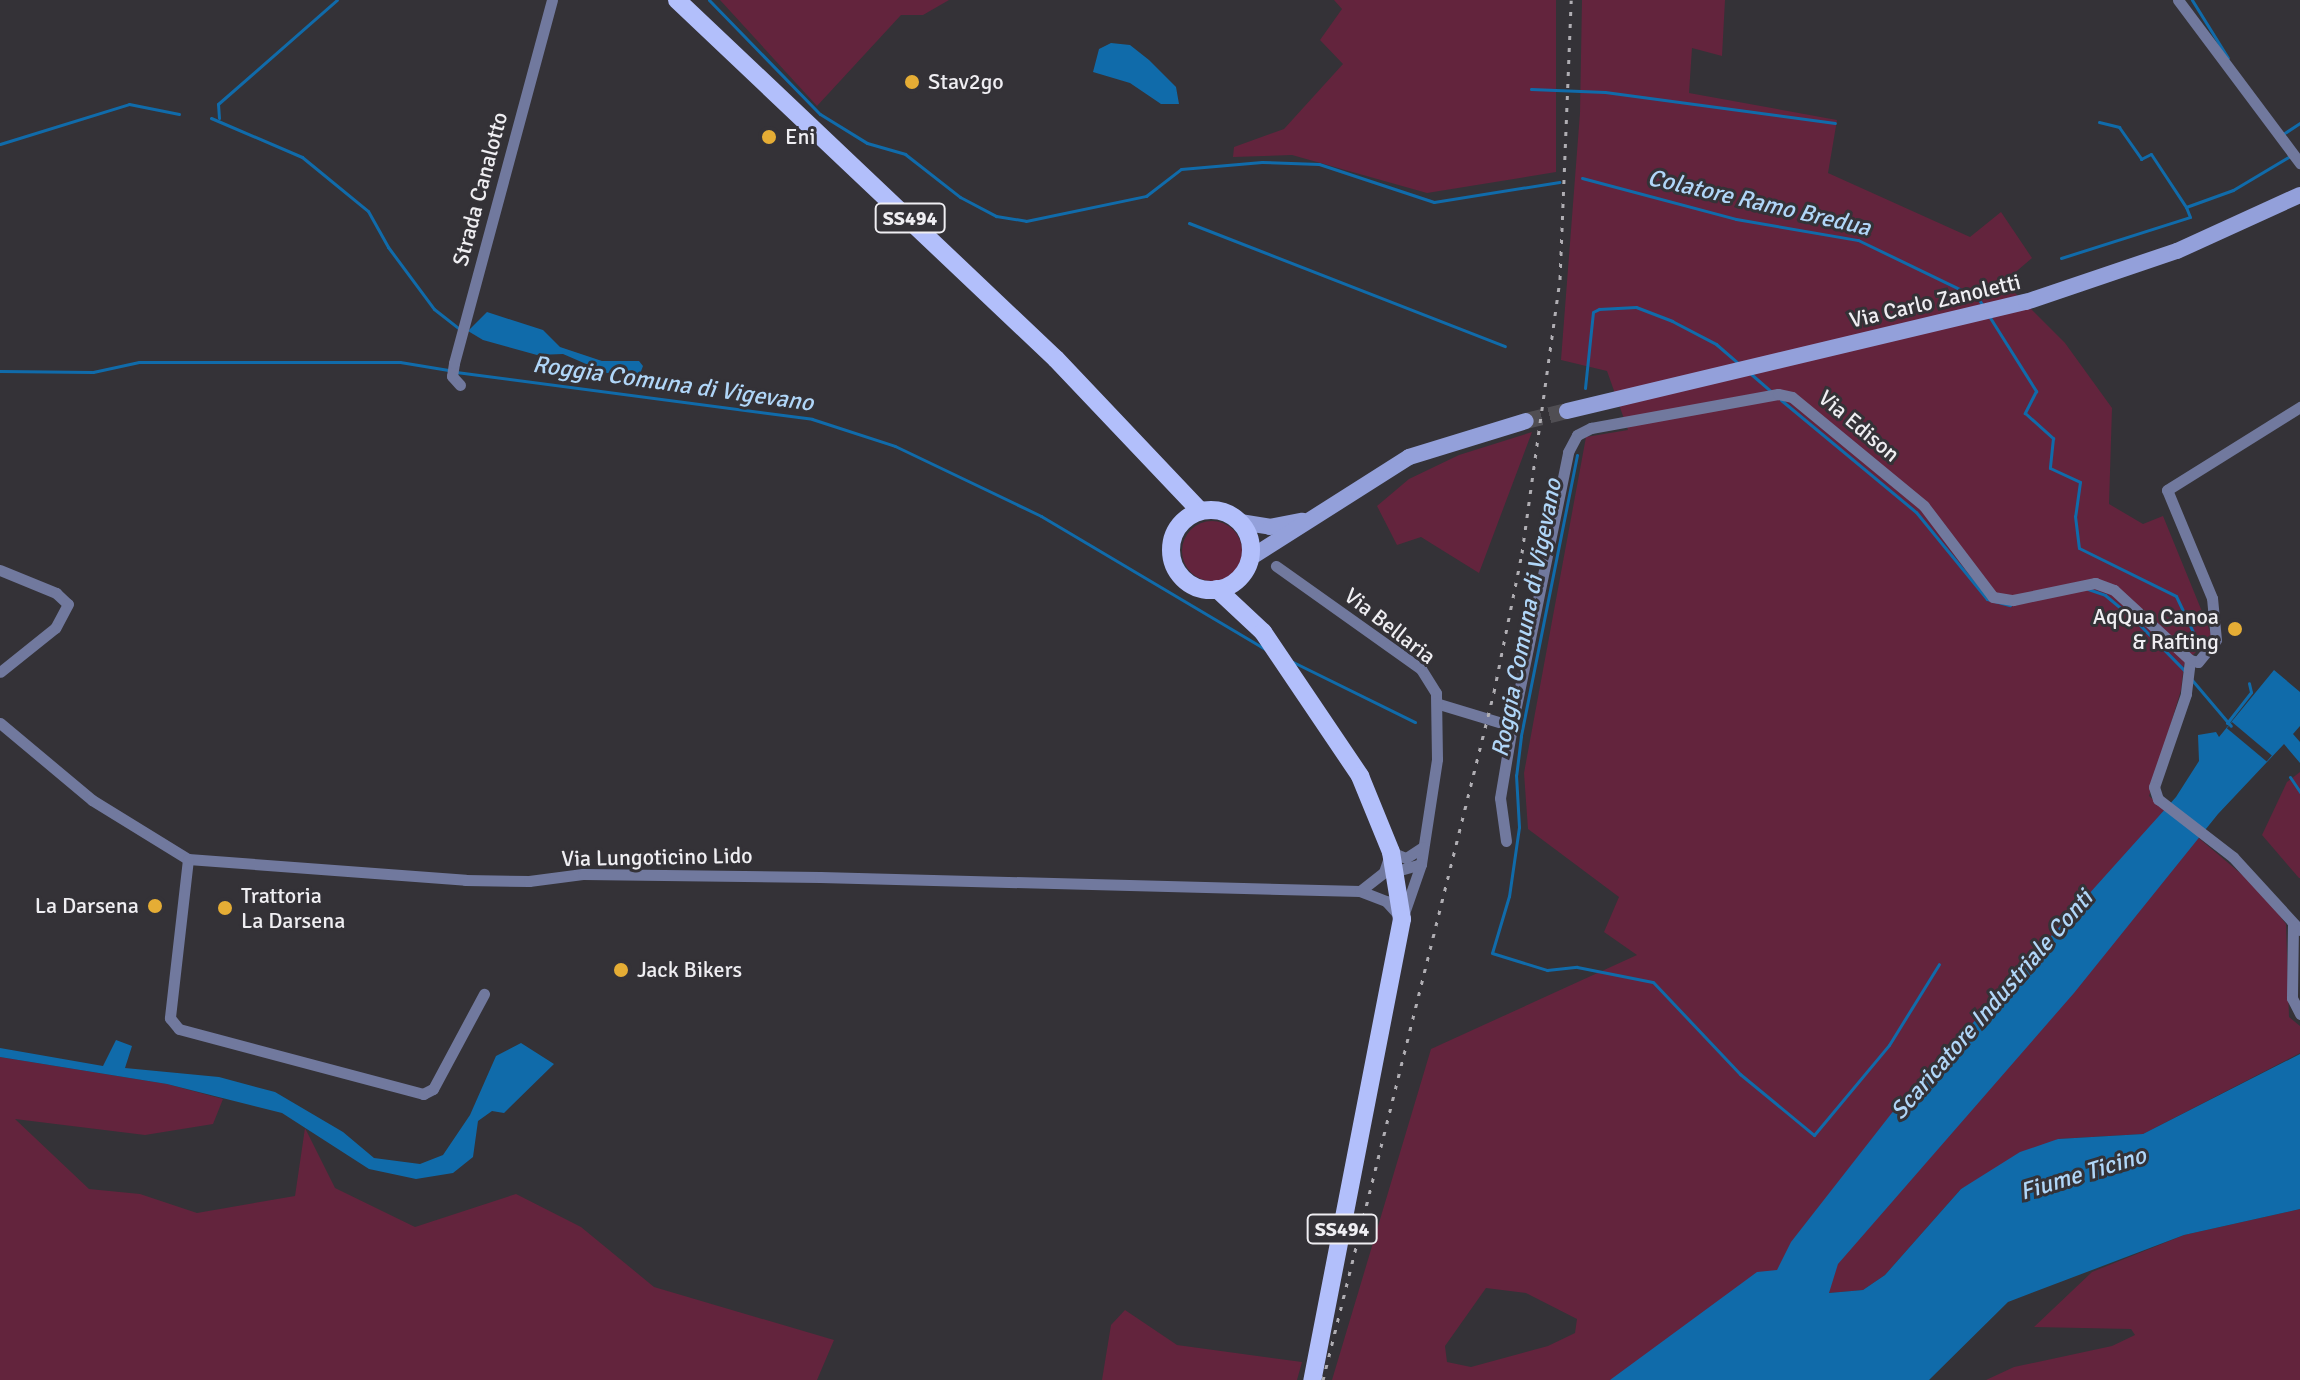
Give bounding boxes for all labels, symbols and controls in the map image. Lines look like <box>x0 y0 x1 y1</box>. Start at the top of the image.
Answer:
place label: Stav2go <box>928 69 1004 95</box>
marker: Stav2go <box>903 73 921 91</box>
street label: Strada Canalotto <box>447 109 513 269</box>
place label: Eni <box>785 124 815 150</box>
marker: Eni <box>760 128 778 146</box>
water label: Colatore Ramo Bredua <box>1645 163 1873 243</box>
road number: SS494 <box>874 202 946 234</box>
street label: Via Carlo Zanoletti <box>1847 268 2023 334</box>
water label: Roggia Comuna di Vigevano <box>531 350 815 418</box>
street label: Via Edison <box>1813 385 1905 467</box>
water label: Roggia Comuna di Vigevano <box>1486 476 1568 760</box>
street label: Via Bellaria <box>1339 582 1441 670</box>
place label: AqQua Canoa & Rafting <box>2093 603 2219 654</box>
marker: AqQua Canoa & Rafting <box>2226 620 2244 638</box>
street label: Via Lungoticino Lido <box>561 842 753 872</box>
place label: Trattoria La Darsena <box>241 882 345 934</box>
water label: Scaricatore Industriale Conti <box>1885 885 2099 1125</box>
place label: La Darsena <box>35 893 139 919</box>
marker: La Darsena <box>146 897 164 915</box>
marker: Trattoria La Darsena <box>216 899 234 917</box>
place label: Jack Bikers <box>637 957 742 983</box>
marker: Jack Bikers <box>612 961 630 979</box>
water label: Fiume Ticino <box>2016 1141 2150 1207</box>
road number: SS494 <box>1306 1213 1378 1245</box>

